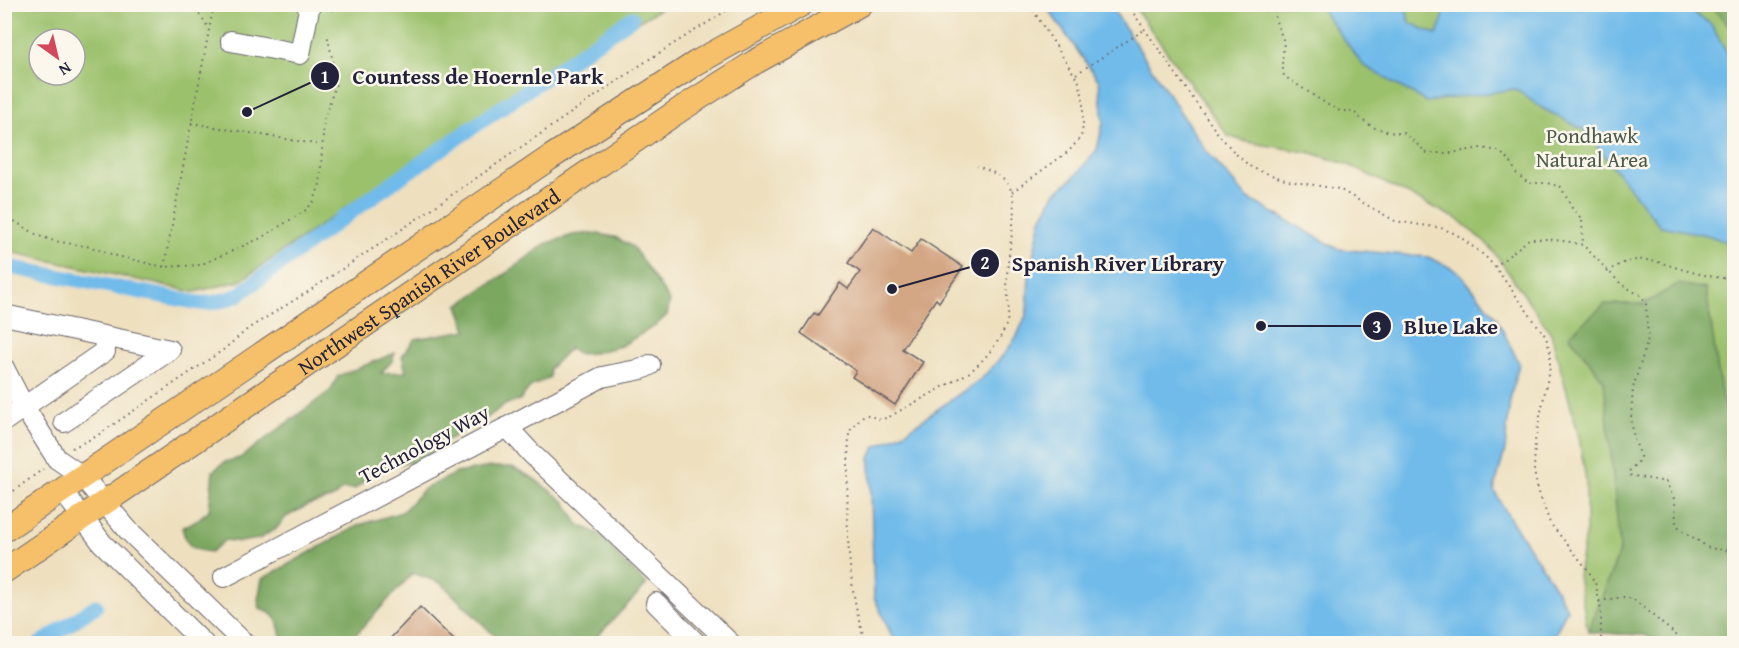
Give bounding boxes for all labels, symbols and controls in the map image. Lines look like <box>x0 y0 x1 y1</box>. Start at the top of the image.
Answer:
north arrow <box>27 27 87 87</box>
text: N <box>54 56 77 83</box>
callout: Countess de Hoernle Park <box>310 56 615 96</box>
text: Countess de Hoernle Park <box>353 60 604 92</box>
text: 1 <box>320 63 330 90</box>
park label: Pondhawk Natural Area <box>1536 120 1648 175</box>
street label: Northwest Spanish River Boulevard <box>291 180 567 382</box>
callout: Spanish River Library <box>970 243 1236 283</box>
text: Spanish River Library <box>1012 247 1225 279</box>
text: 2 <box>980 249 990 276</box>
callout: Blue Lake <box>1362 306 1510 346</box>
text: Blue Lake <box>1404 310 1498 342</box>
text: 3 <box>1372 313 1382 340</box>
street label: Technology Way <box>353 396 495 491</box>

